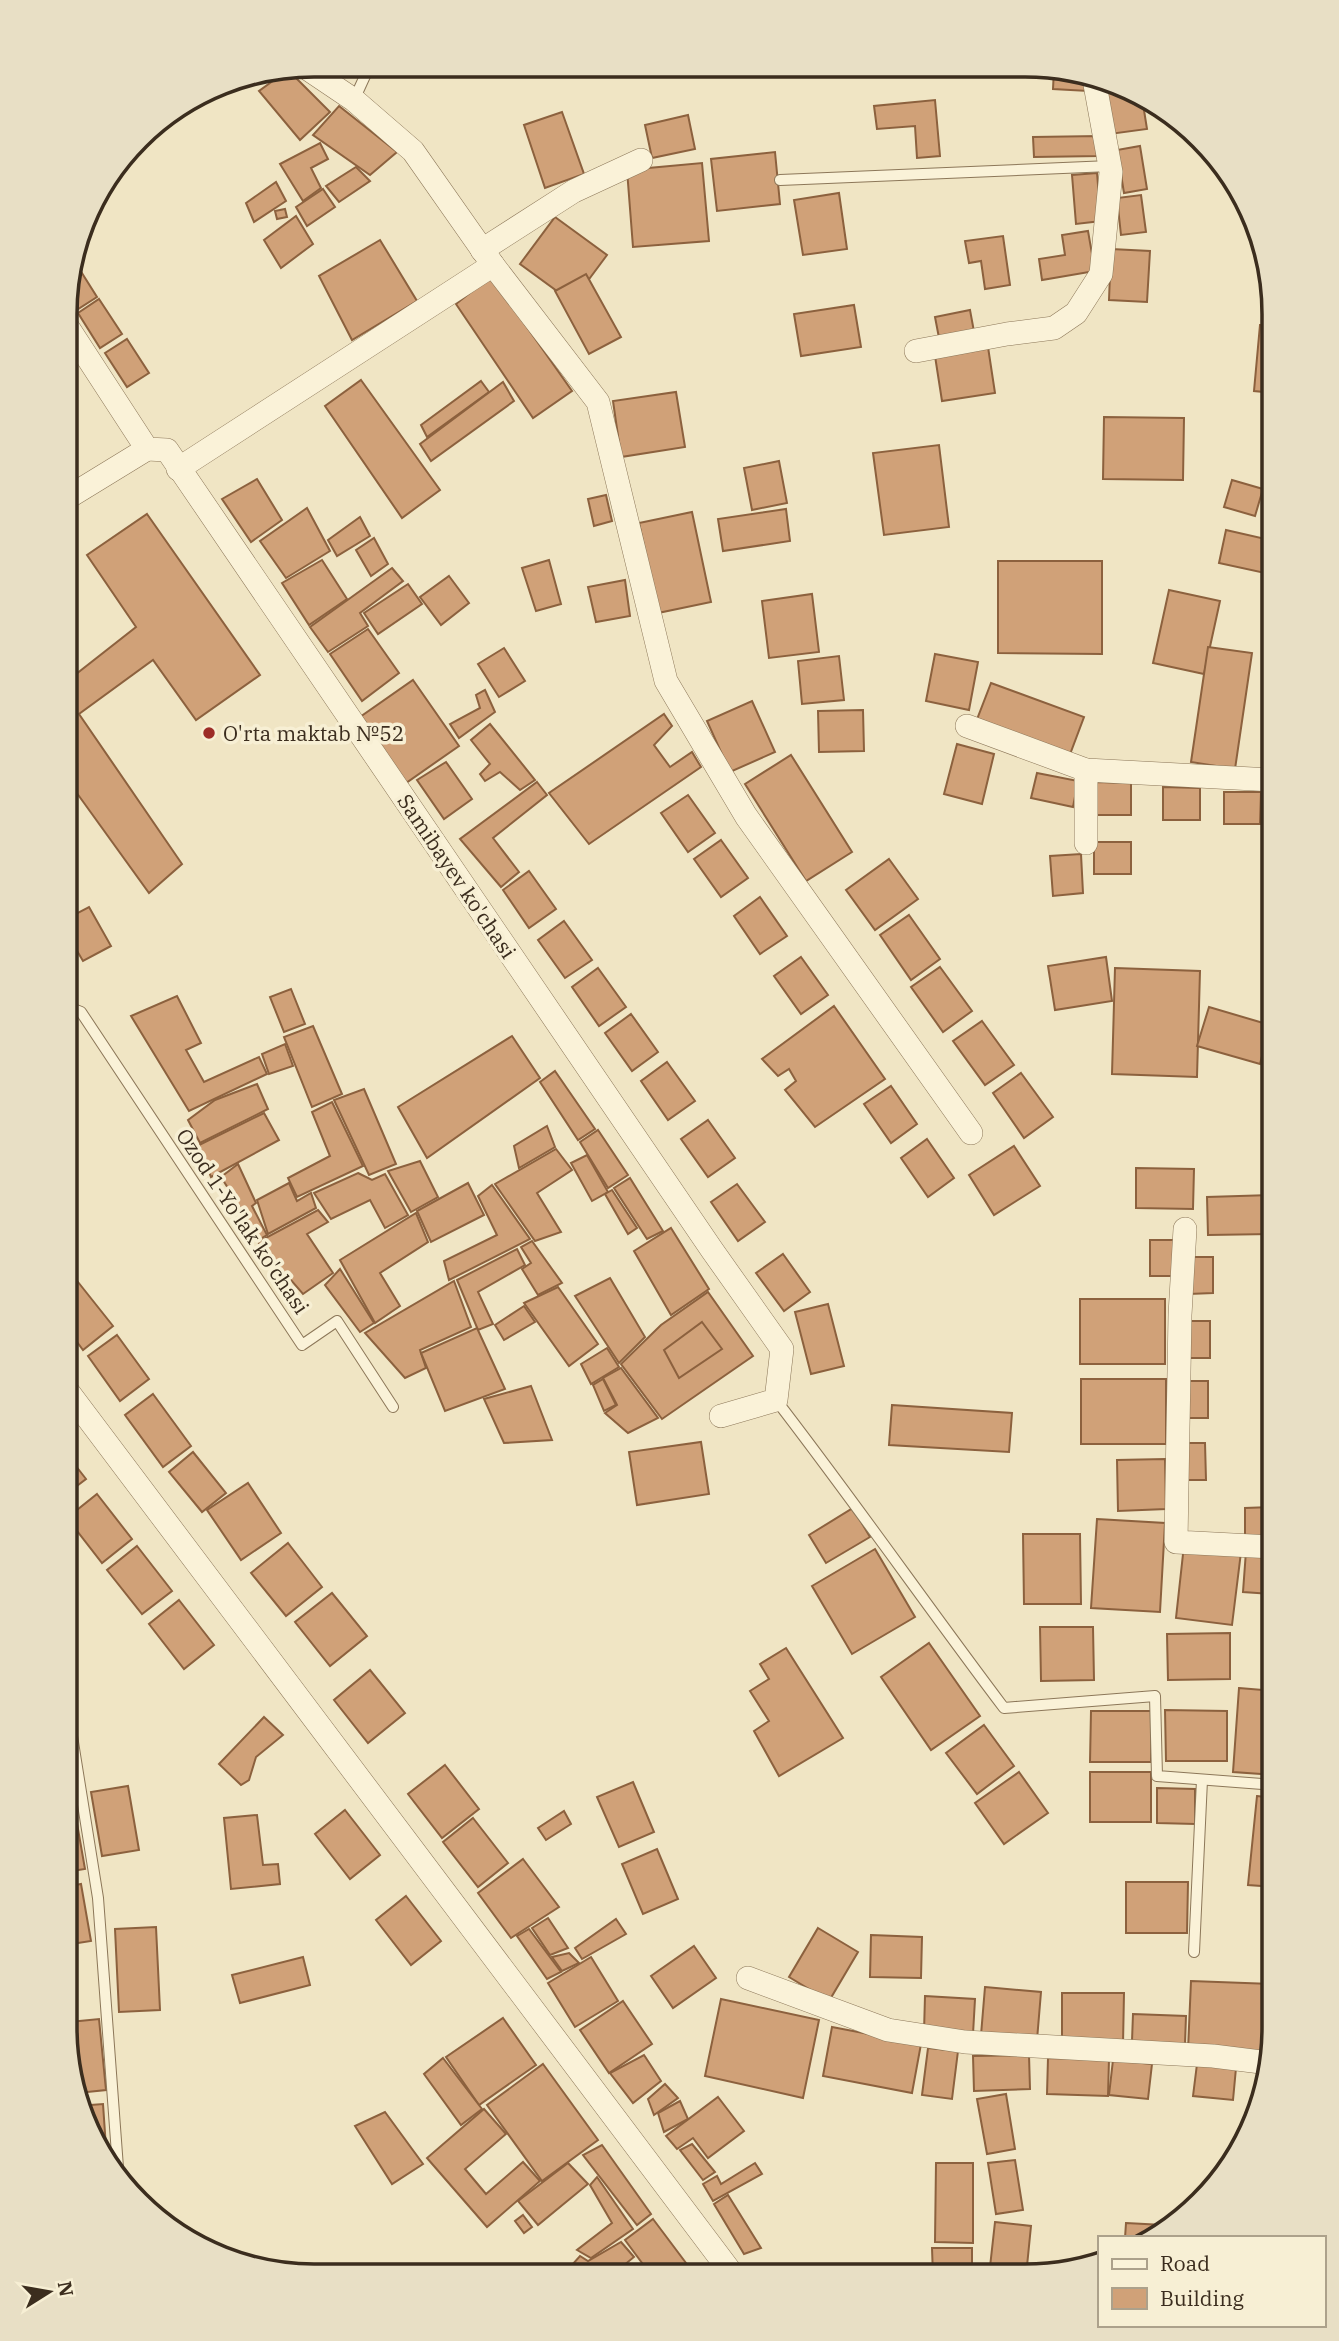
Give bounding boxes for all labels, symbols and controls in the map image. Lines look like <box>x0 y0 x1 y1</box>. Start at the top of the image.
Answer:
place label: O'rta maktab №52 <box>223 719 404 747</box>
marker: O'rta maktab №52 <box>201 725 217 741</box>
street label: Samibayev ko'chasi <box>391 788 523 964</box>
street label: Ozod 1-Yo'lak ko'chasi <box>170 1123 316 1319</box>
legend <box>1098 2236 1325 2327</box>
text: Road <box>1160 2249 1210 2277</box>
north arrow <box>14 2257 84 2327</box>
text: N <box>52 2279 79 2298</box>
text: Building <box>1160 2284 1245 2312</box>

